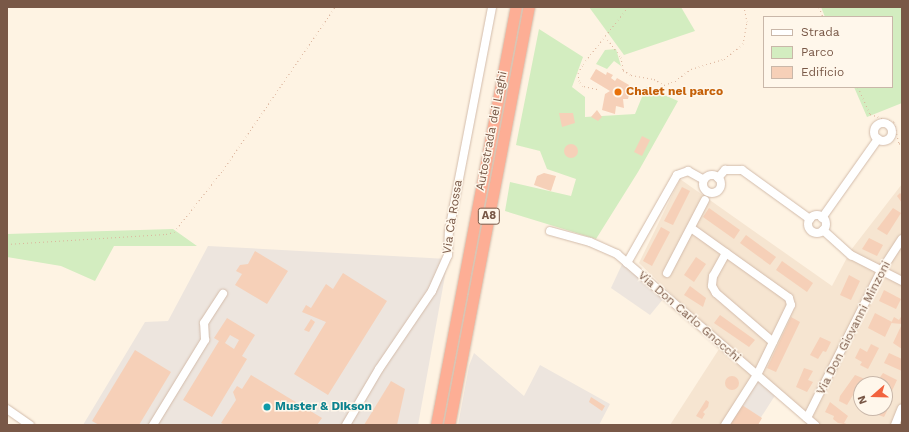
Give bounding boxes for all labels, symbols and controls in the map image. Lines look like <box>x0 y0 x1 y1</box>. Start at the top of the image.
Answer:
legend <box>763 16 893 88</box>
text: Strada <box>801 25 840 39</box>
text: Parco <box>801 45 834 59</box>
text: Edificio <box>801 65 844 79</box>
street label: Autostrada dei Laghi <box>473 70 511 192</box>
place label: Chalet nel parco <box>626 85 723 99</box>
marker: Chalet nel parco <box>613 87 623 97</box>
street label: Via Cà Rossa <box>440 179 466 255</box>
road number: A8 <box>477 207 501 225</box>
street label: Via Don Giovanni Minzoni <box>814 259 894 397</box>
street label: Via Don Carlo Gnocchi <box>635 268 743 366</box>
north arrow <box>853 376 893 416</box>
text: N <box>855 394 870 406</box>
place label: Muster & Dikson <box>275 400 372 414</box>
marker: Muster & Dikson <box>262 402 272 412</box>

